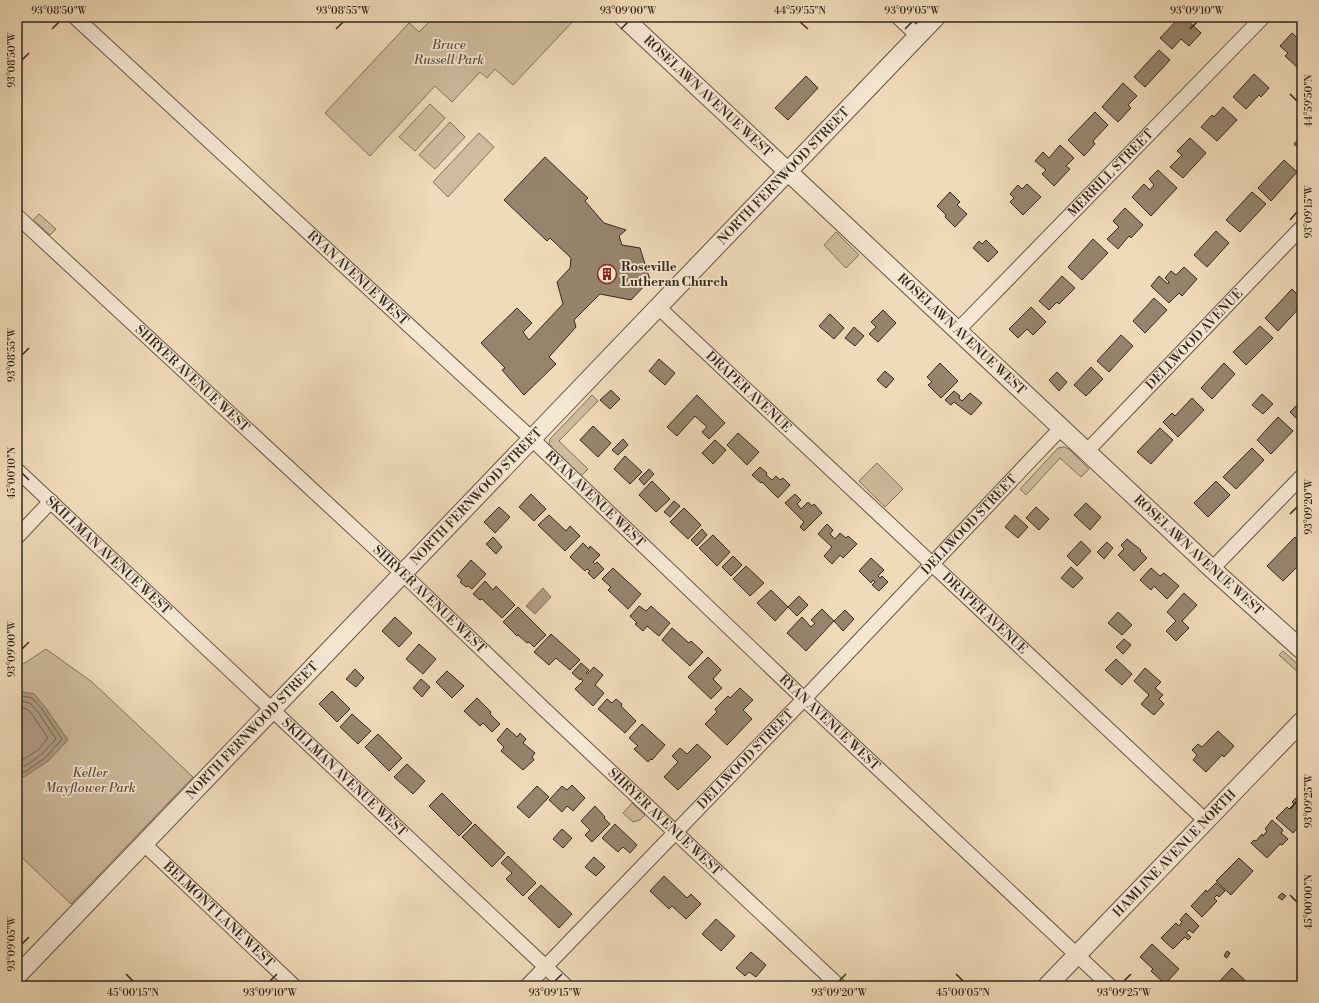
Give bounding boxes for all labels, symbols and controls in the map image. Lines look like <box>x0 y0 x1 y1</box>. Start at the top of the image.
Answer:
text: 93°08'50"W <box>31 5 88 17</box>
text: 93°08'55"W <box>316 5 371 17</box>
text: 93°09'00"W <box>600 5 657 17</box>
text: 44°59'55"N <box>774 5 827 17</box>
text: 93°09'05"W <box>884 5 941 17</box>
text: 93°09'10"W <box>1170 5 1225 17</box>
text: 93°08'50"W <box>6 31 18 88</box>
street label: ROSELAWN AVENUE WEST <box>640 32 775 160</box>
park label: Bruce Russell Park <box>413 37 484 68</box>
text: 44°59'50"N <box>1303 74 1315 128</box>
street label: NORTH FERNWOOD STREET <box>714 104 853 248</box>
street label: MERRILL STREET <box>1065 126 1157 220</box>
text: 93°09'15"W <box>1303 185 1315 238</box>
street label: RYAN AVENUE WEST <box>304 227 412 329</box>
place label: Roseville Lutheran Church <box>621 259 728 290</box>
building icon: Roseville Lutheran Church <box>596 263 618 285</box>
street label: ROSELAWN AVENUE WEST <box>894 270 1029 398</box>
street label: DELLWOOD AVENUE <box>1142 285 1246 393</box>
street label: SHRYER AVENUE WEST <box>132 322 253 435</box>
text: 93°08'55"W <box>6 327 18 382</box>
street label: DRAPER AVENUE <box>702 348 795 436</box>
street label: NORTH FERNWOOD STREET <box>407 425 546 569</box>
text: 45°00'10"N <box>6 446 18 499</box>
street label: RYAN AVENUE WEST <box>541 448 648 551</box>
street label: DELLWOOD STREET <box>918 471 1020 578</box>
text: 93°09'20"W <box>1303 478 1315 535</box>
street label: ROSELAWN AVENUE WEST <box>1130 492 1266 619</box>
street label: SKILLMAN AVENUE WEST <box>42 493 174 618</box>
street label: SHRYER AVENUE WEST <box>369 542 489 657</box>
street label: DRAPER AVENUE <box>939 570 1031 657</box>
text: 93°09'00"W <box>6 620 18 677</box>
street label: NORTH FERNWOOD STREET <box>183 659 322 802</box>
street label: RYAN AVENUE WEST <box>776 671 883 774</box>
street label: DELLWOOD STREET <box>694 706 797 812</box>
street label: SKILLMAN AVENUE WEST <box>278 715 410 840</box>
park label: Keller Mayflower Park <box>45 765 136 796</box>
street label: SHRYER AVENUE WEST <box>604 765 725 879</box>
text: 93°09'25"W <box>1303 773 1315 828</box>
street label: HAMLINE AVENUE NORTH <box>1110 786 1240 920</box>
street label: BELMONT LANE WEST <box>159 858 277 971</box>
text: 45°00'00"N <box>1303 874 1315 930</box>
text: 93°09'05"W <box>6 915 18 972</box>
text: 45°00'15"N <box>107 987 159 999</box>
text: 93°09'10"W <box>243 987 298 999</box>
text: 93°09'15"W <box>529 987 582 999</box>
text: 93°09'20"W <box>811 987 868 999</box>
text: 45°00'05"N <box>936 987 991 999</box>
text: 93°09'25"W <box>1097 987 1152 999</box>

